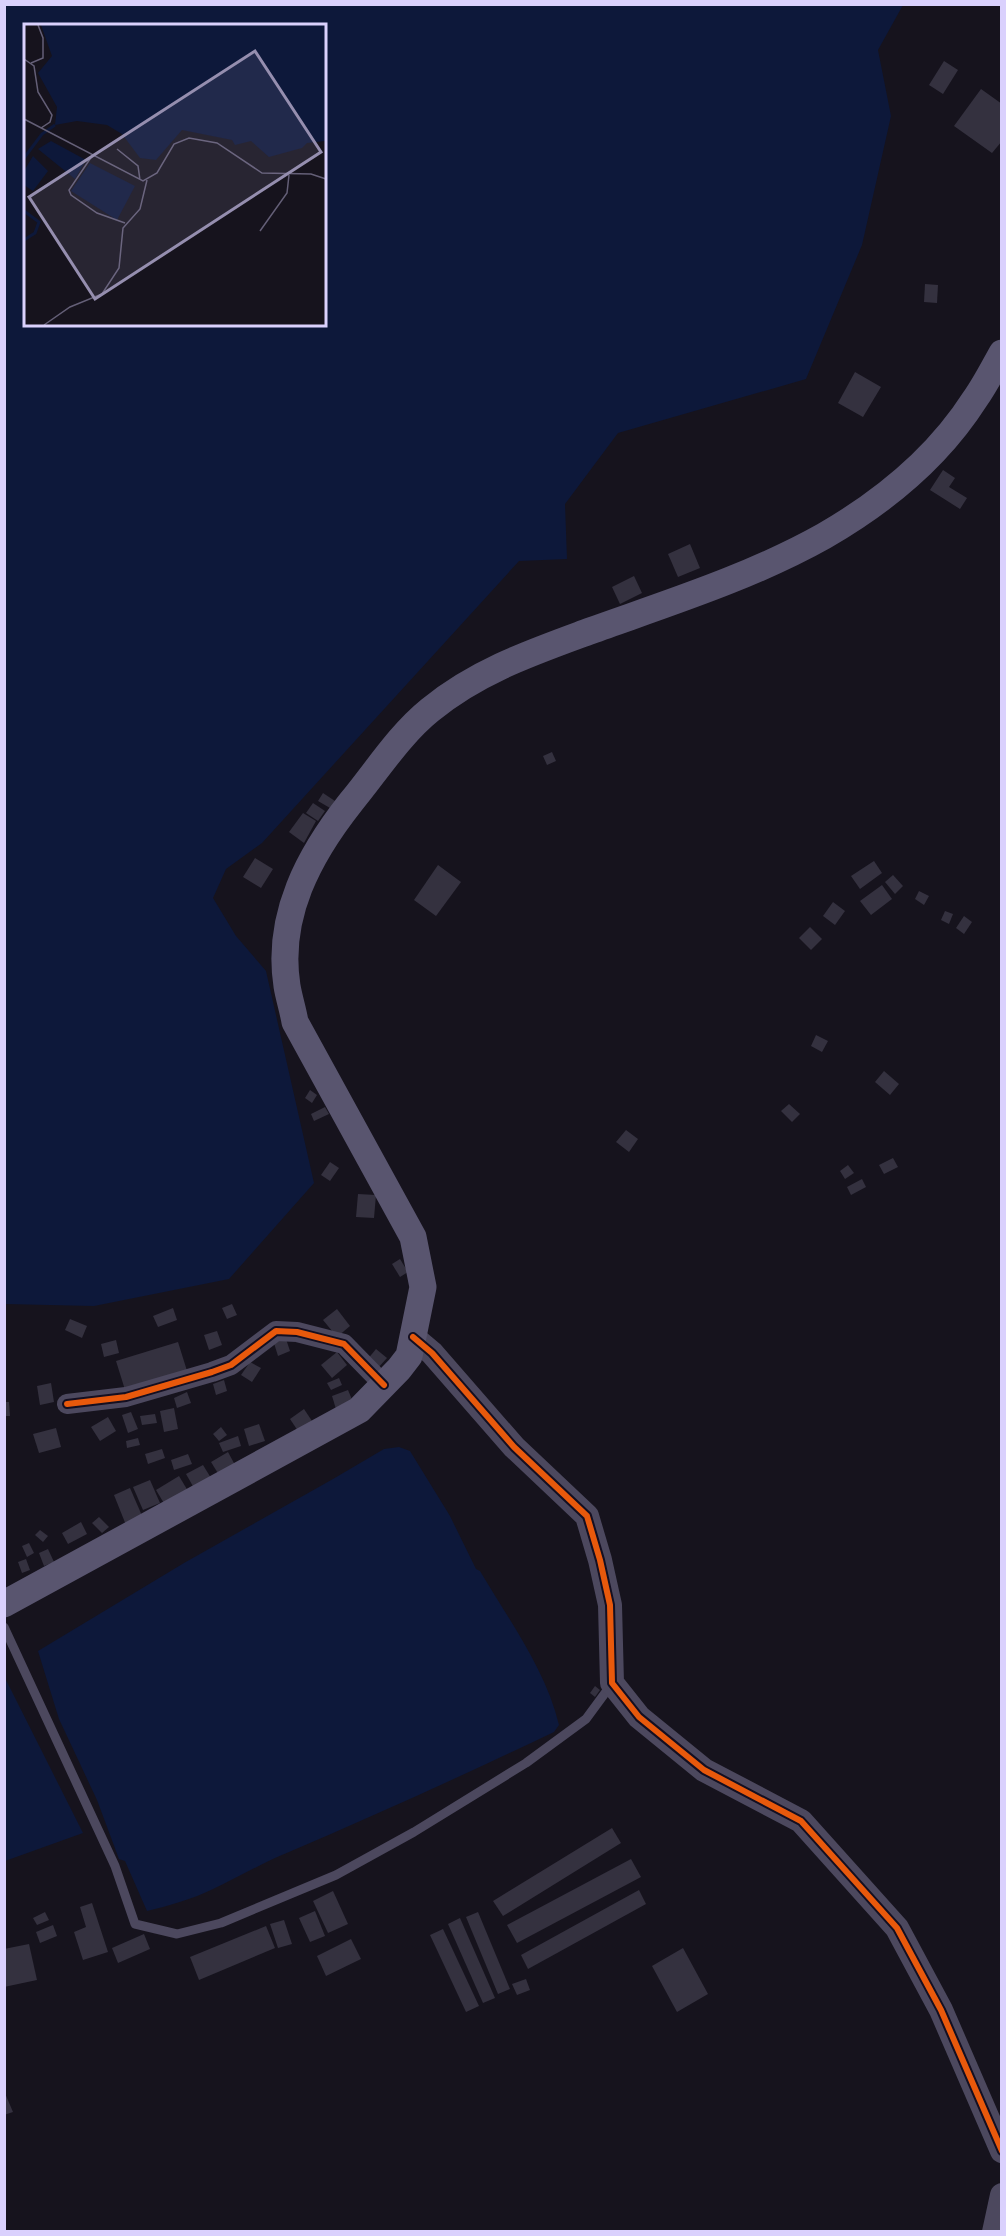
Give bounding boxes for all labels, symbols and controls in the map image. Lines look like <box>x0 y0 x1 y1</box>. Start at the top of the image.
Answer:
inset map <box>24 24 326 326</box>

